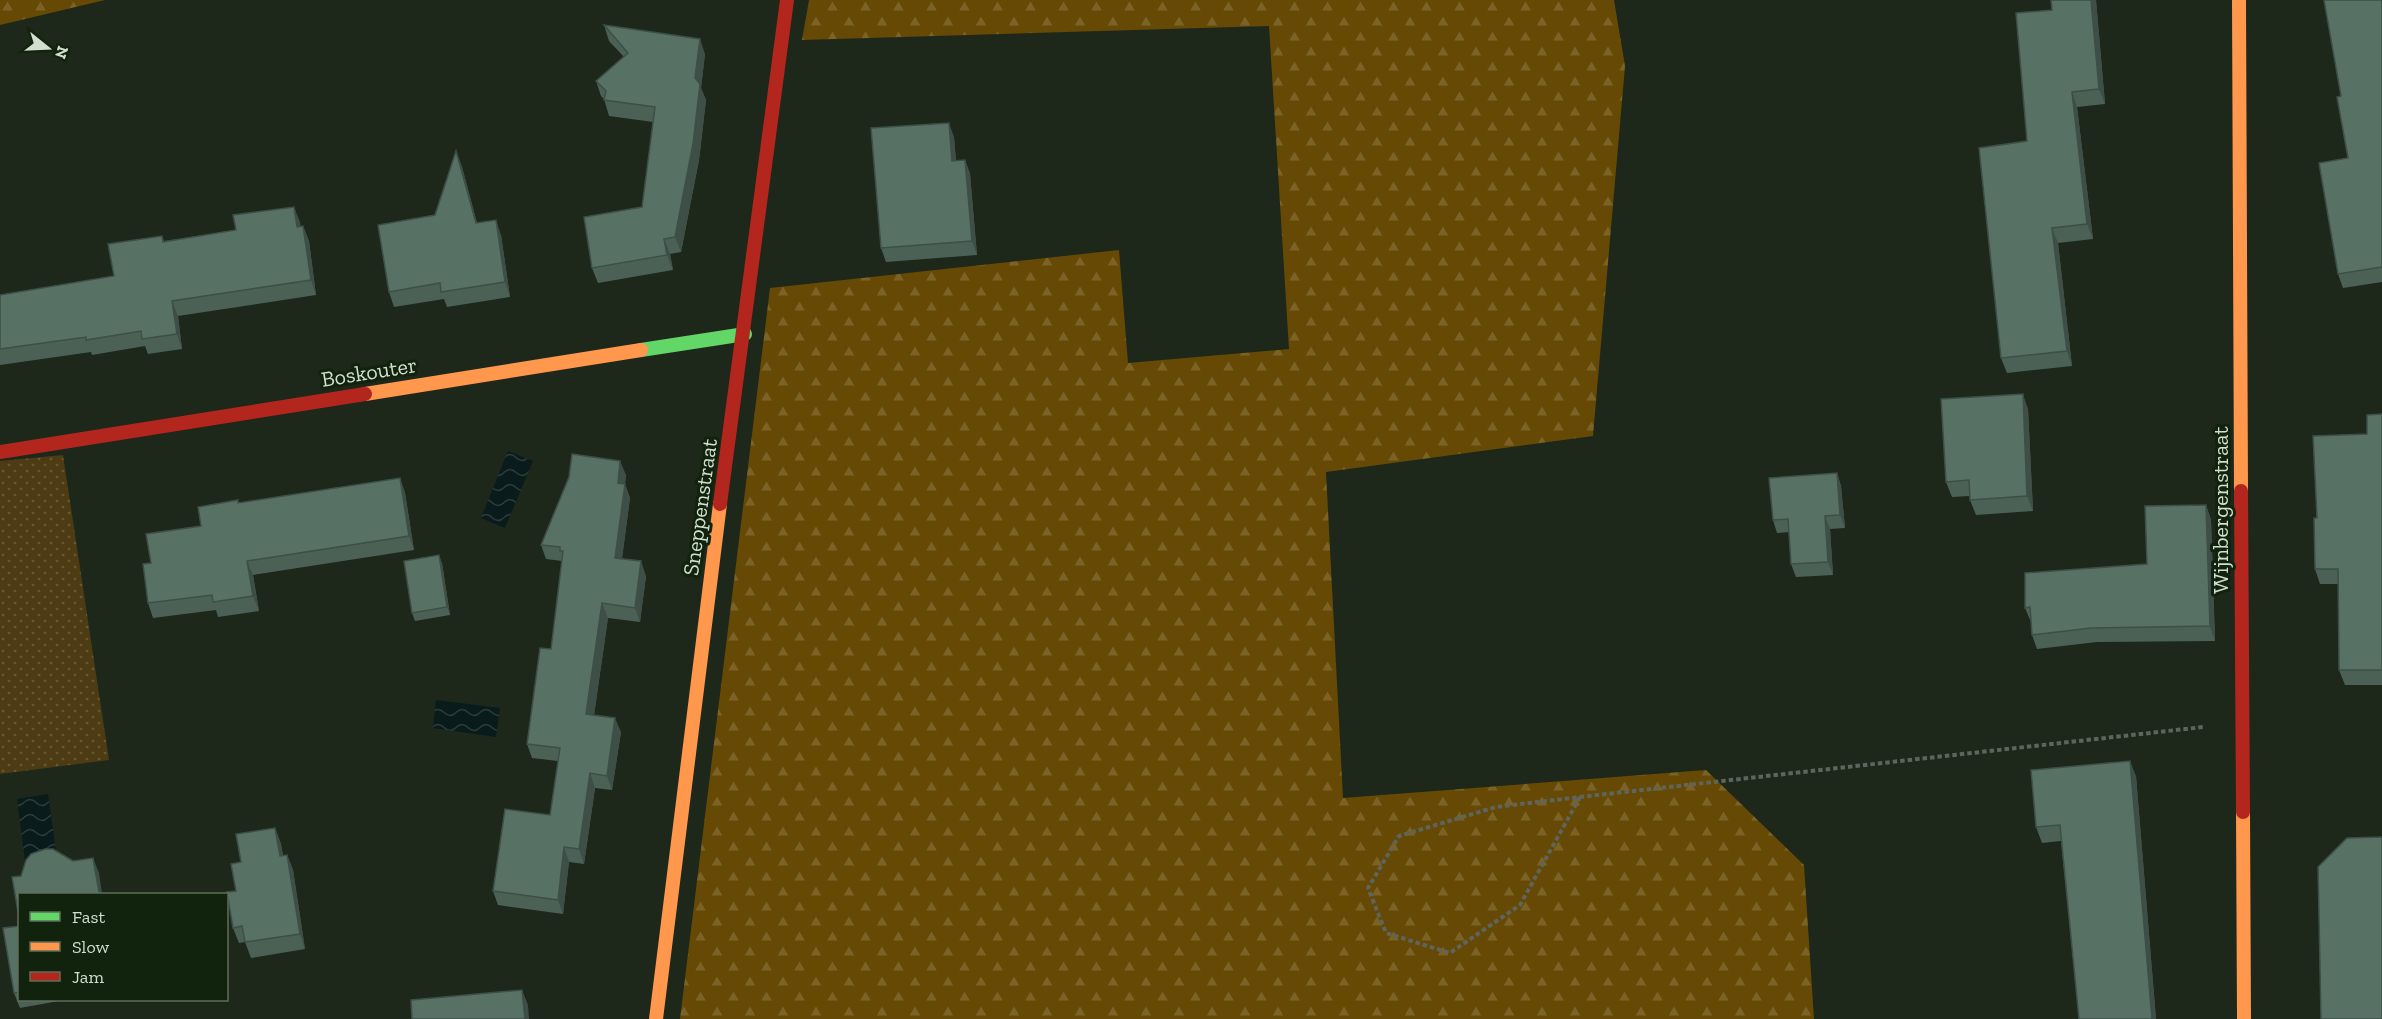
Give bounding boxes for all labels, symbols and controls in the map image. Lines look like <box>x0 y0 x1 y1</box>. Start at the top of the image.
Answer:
north arrow <box>18 18 78 78</box>
text: N <box>51 44 73 61</box>
street label: Boskouter <box>319 351 419 393</box>
street label: Wijnbergenstraat <box>2207 426 2234 594</box>
street label: Sneppenstraat <box>677 436 723 577</box>
legend <box>18 893 228 1001</box>
text: Fast <box>72 906 105 928</box>
text: Slow <box>72 936 109 958</box>
text: Jam <box>72 966 104 988</box>

